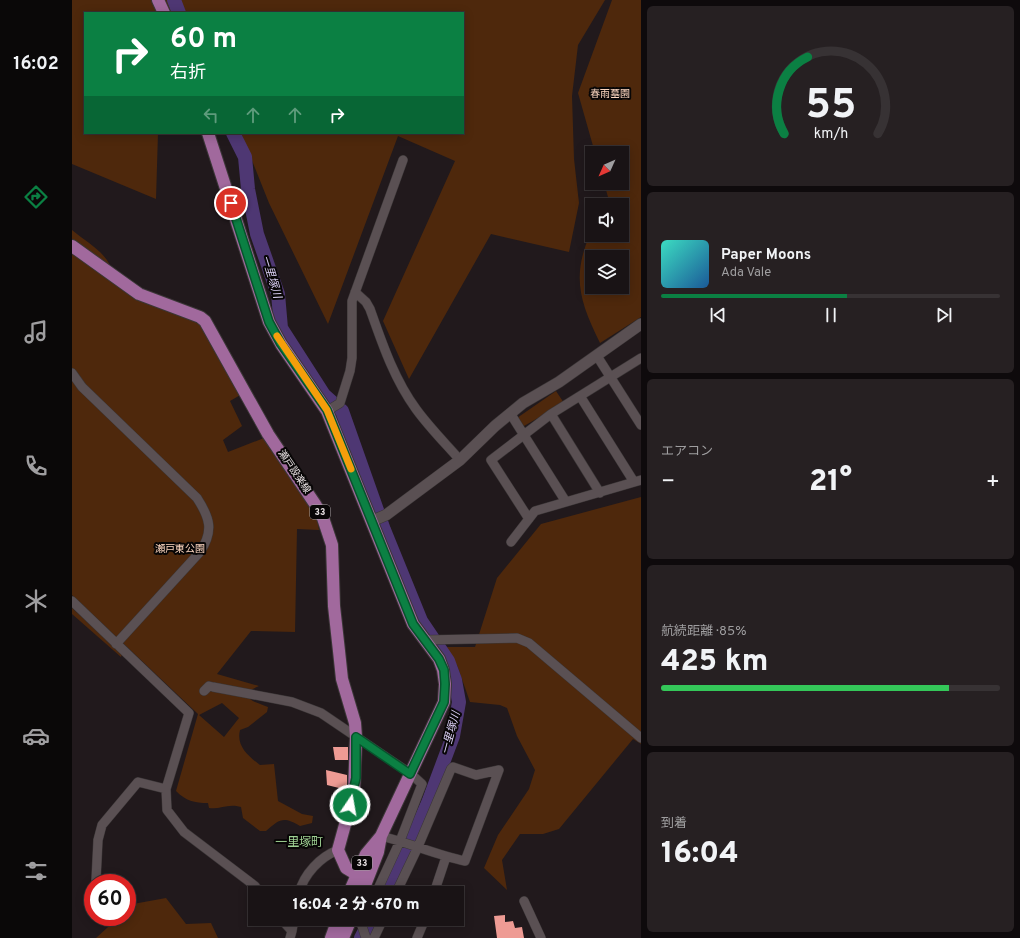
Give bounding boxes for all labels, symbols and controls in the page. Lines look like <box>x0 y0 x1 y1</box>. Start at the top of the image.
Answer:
text: 60 m <box>170 22 237 58</box>
icon: right <box>104 28 156 80</box>
text: 16:02 <box>13 53 59 76</box>
text: 右折 <box>170 62 206 85</box>
text: 55 <box>805 80 856 133</box>
park label: 春雨墓園 <box>590 88 630 101</box>
icon: left <box>200 104 222 126</box>
icon: ahead <box>242 104 264 126</box>
icon: ahead <box>284 104 306 126</box>
icon: right <box>326 104 348 126</box>
text: km/h <box>813 125 848 143</box>
north arrow <box>585 146 629 190</box>
map controls <box>585 146 629 294</box>
icon: directions <box>22 183 50 211</box>
pin <box>214 186 248 220</box>
icon: arrive <box>220 192 242 214</box>
button: sound <box>585 198 629 242</box>
text: Paper Moons <box>721 246 811 265</box>
button: layers <box>585 250 629 294</box>
water label: 一里塚川 <box>258 254 284 301</box>
text: Ada Vale <box>721 265 771 281</box>
icon: previous <box>707 304 729 326</box>
icon: pause <box>820 304 842 326</box>
icon: next <box>933 304 955 326</box>
icon: music <box>22 318 50 346</box>
text: エアコン <box>661 444 713 460</box>
street label: 瀬戸設楽線 <box>275 448 313 496</box>
icon: phone <box>22 452 50 480</box>
text: 21° <box>809 464 852 501</box>
text: − <box>661 469 675 496</box>
text: + <box>986 469 1000 496</box>
road number: 33 <box>310 505 330 519</box>
park label: 瀬戸東公園 <box>155 543 205 556</box>
icon: climate <box>22 587 50 615</box>
text: 航続距離 · 85% <box>661 624 746 640</box>
text: 425 km <box>661 644 768 681</box>
water label: 一里塚川 <box>439 709 464 756</box>
icon: car <box>22 722 50 750</box>
position arrow <box>329 784 371 826</box>
text: 到着 <box>661 816 687 832</box>
district label: 一里塚町 <box>275 835 323 851</box>
text: 16:04 <box>661 836 739 873</box>
road number: 33 <box>352 856 372 870</box>
icon: filters <box>22 857 50 885</box>
speed limit sign: 60 <box>84 874 136 926</box>
text: 16:04 · 2 分 · 670 m <box>293 896 419 915</box>

